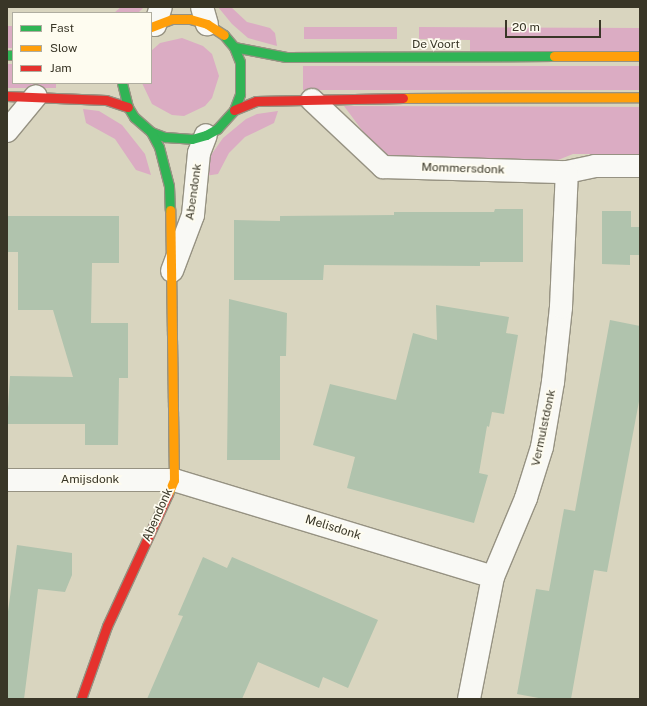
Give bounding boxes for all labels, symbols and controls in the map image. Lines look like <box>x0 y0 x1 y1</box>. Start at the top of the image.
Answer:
legend <box>12 12 152 84</box>
scale bar <box>507 12 603 38</box>
text: 20 m <box>512 20 540 34</box>
text: Fast <box>50 21 74 35</box>
street label: De Voort <box>412 38 460 52</box>
text: Slow <box>50 41 77 55</box>
text: Jam <box>50 61 72 75</box>
street label: Mommersdonk <box>421 160 505 178</box>
street label: Abendonk <box>183 163 205 221</box>
street label: Vermulstdonk <box>529 388 559 468</box>
street label: Amijsdonk <box>61 473 119 487</box>
street label: Abendonk <box>140 486 176 544</box>
street label: Melisdonk <box>303 513 363 543</box>

